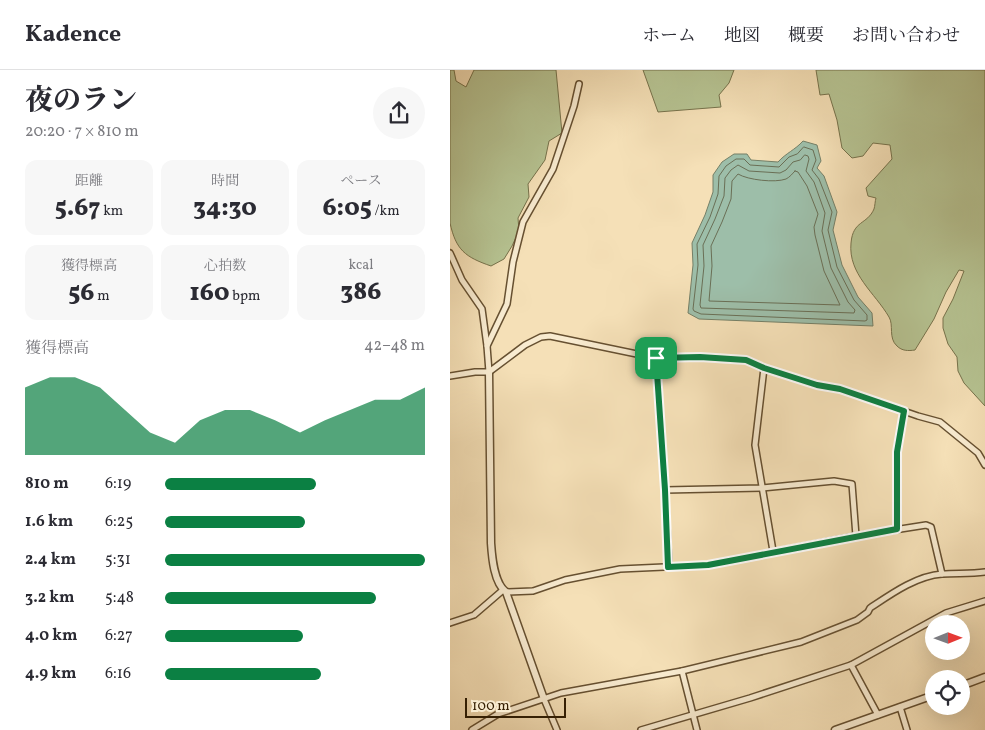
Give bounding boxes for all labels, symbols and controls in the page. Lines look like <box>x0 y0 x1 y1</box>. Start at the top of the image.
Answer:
text: Kadence <box>25 18 121 52</box>
text: ホーム <box>642 24 696 49</box>
text: 地図 <box>724 24 760 49</box>
text: 概要 <box>788 24 824 49</box>
text: お問い合わせ <box>852 24 960 49</box>
text: 夜のラン <box>25 82 137 121</box>
button: share <box>373 87 425 139</box>
text: 20:20 · 7 × 810 m <box>25 121 139 143</box>
text: 距離 <box>75 172 103 191</box>
text: 時間 <box>211 172 239 191</box>
text: ペース <box>340 172 382 191</box>
text: 5.67 <box>55 191 100 226</box>
text: 34:30 <box>193 191 257 226</box>
text: 6:05 <box>322 191 372 226</box>
text: km <box>100 202 123 221</box>
text: /km <box>372 202 400 221</box>
text: kcal <box>349 256 373 275</box>
text: 獲得標高 <box>61 257 117 276</box>
text: 心拍数 <box>204 257 246 276</box>
text: 386 <box>341 275 381 310</box>
text: 56 <box>68 276 95 311</box>
text: 160 <box>190 276 230 311</box>
text: m <box>95 287 110 306</box>
text: bpm <box>230 287 260 306</box>
text: 42–48 m <box>364 335 425 357</box>
pin <box>635 337 677 379</box>
text: 獲得標高 <box>25 338 89 360</box>
icon: arrive <box>642 344 670 372</box>
text: 810 m <box>25 473 69 495</box>
text: 6:19 <box>105 473 131 495</box>
text: 1.6 km <box>25 511 73 533</box>
text: 6:25 <box>105 511 133 533</box>
text: 2.4 km <box>25 549 76 571</box>
text: 5:31 <box>105 549 131 571</box>
text: 3.2 km <box>25 587 74 609</box>
text: 5:48 <box>105 587 134 609</box>
north arrow <box>925 615 970 660</box>
map controls <box>925 615 970 715</box>
text: 4.0 km <box>25 625 77 647</box>
text: 6:27 <box>105 625 133 647</box>
text: 4.9 km <box>25 663 76 685</box>
text: 6:16 <box>105 663 131 685</box>
button: locate <box>925 670 970 715</box>
scale bar <box>465 695 566 718</box>
text: 100 m <box>472 697 510 716</box>

